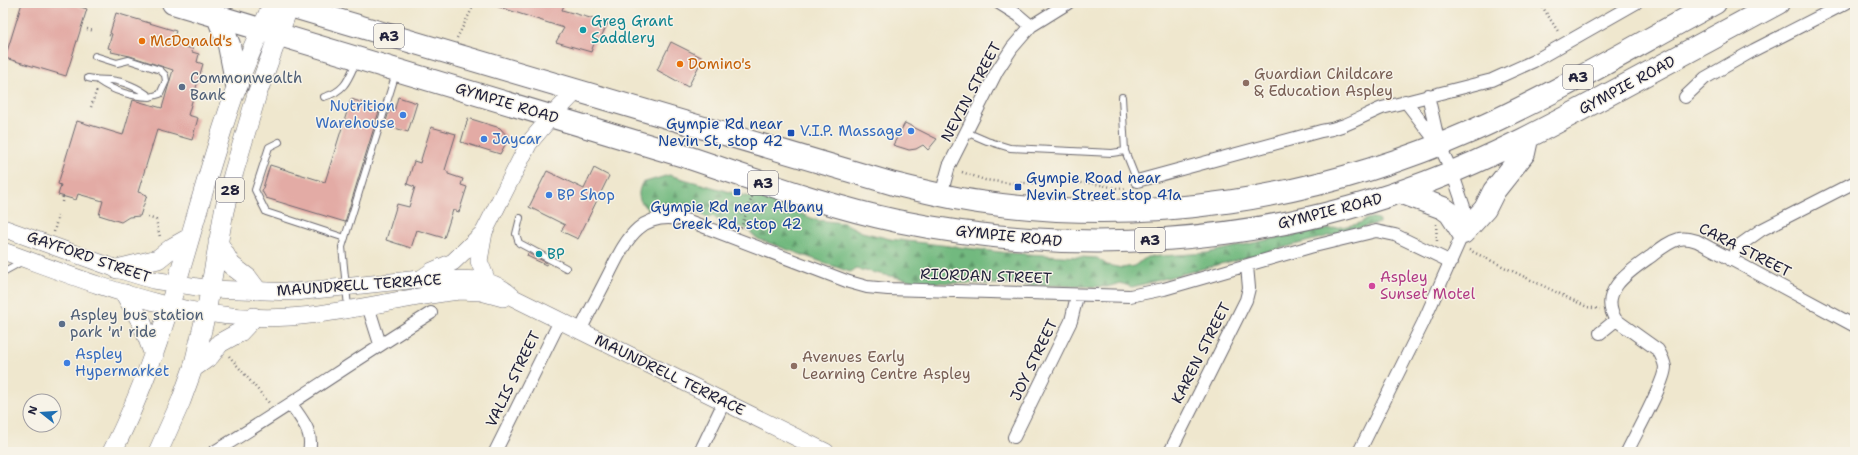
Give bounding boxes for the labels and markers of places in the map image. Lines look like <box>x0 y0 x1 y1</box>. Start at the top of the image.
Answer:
place label: Greg Grant Saddlery <box>591 11 674 48</box>
marker: Greg Grant Saddlery <box>578 25 588 35</box>
place label: McDonald's <box>150 31 232 51</box>
marker: McDonald's <box>137 36 147 46</box>
place label: Domino's <box>688 54 751 74</box>
marker: Domino's <box>675 59 685 69</box>
place label: Guardian Childcare & Education Aspley <box>1254 64 1394 101</box>
place label: Commonwealth Bank <box>190 68 302 105</box>
marker: Guardian Childcare & Education Aspley <box>1241 78 1251 88</box>
marker: Commonwealth Bank <box>177 82 187 92</box>
place label: Nutrition Warehouse <box>315 96 395 133</box>
marker: Nutrition Warehouse <box>398 110 408 120</box>
place label: Gympie Rd near Nevin St, stop 42 <box>658 114 783 151</box>
place label: V.I.P. Massage <box>800 121 903 141</box>
marker: V.I.P. Massage <box>906 126 916 136</box>
marker: Gympie Rd near Nevin St, stop 42 <box>786 128 796 138</box>
place label: Jaycar <box>492 129 542 149</box>
marker: Jaycar <box>479 134 489 144</box>
place label: Gympie Road near Nevin Street stop 41a <box>1026 168 1182 205</box>
marker: Gympie Road near Nevin Street stop 41a <box>1013 182 1023 192</box>
place label: BP Shop <box>557 185 615 205</box>
marker: Gympie Rd near Albany Creek Rd, stop 42 <box>732 187 742 197</box>
marker: BP Shop <box>544 190 554 200</box>
place label: Gympie Rd near Albany Creek Rd, stop 42 <box>650 197 824 234</box>
place label: BP <box>547 244 565 264</box>
marker: BP <box>534 249 544 259</box>
place label: Aspley Sunset Motel <box>1380 267 1476 304</box>
marker: Aspley Sunset Motel <box>1367 281 1377 291</box>
place label: Aspley bus station park 'n' ride <box>70 305 204 342</box>
marker: Aspley bus station park 'n' ride <box>57 319 67 329</box>
place label: Aspley Hypermarket <box>75 344 169 381</box>
place label: Avenues Early Learning Centre Aspley <box>802 347 971 384</box>
marker: Aspley Hypermarket <box>62 358 72 368</box>
marker: Avenues Early Learning Centre Aspley <box>789 361 799 371</box>

